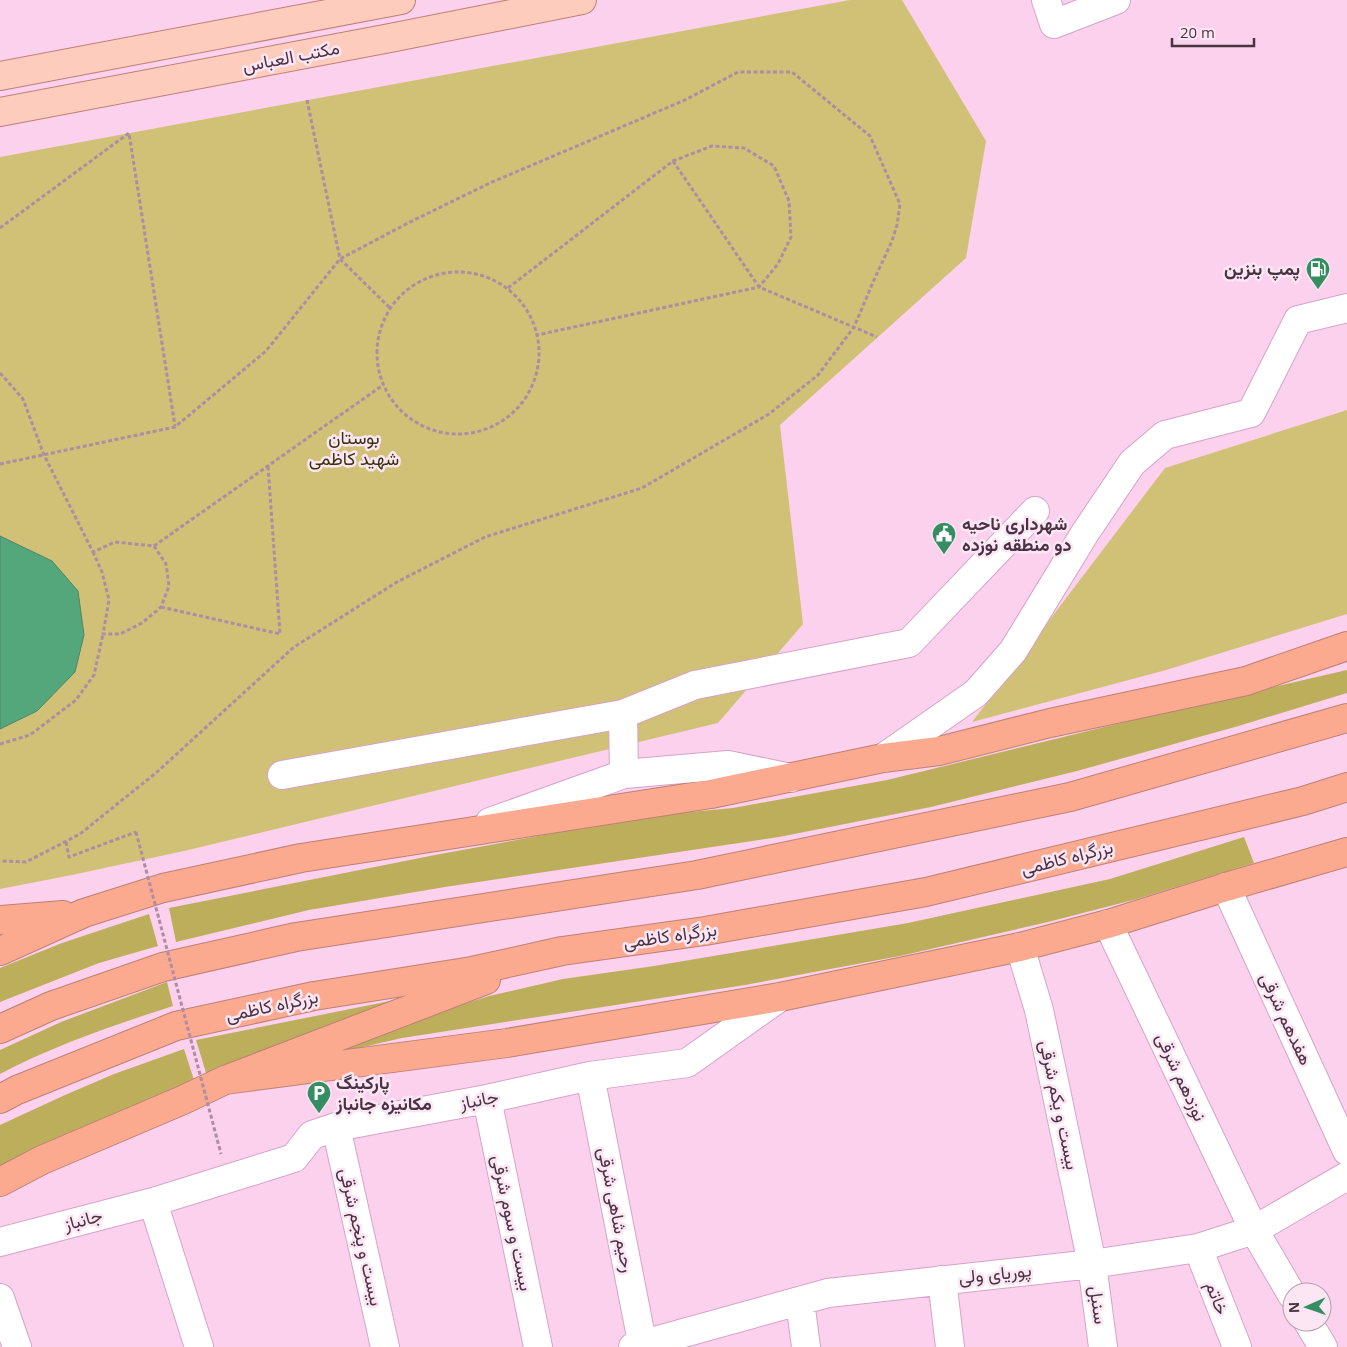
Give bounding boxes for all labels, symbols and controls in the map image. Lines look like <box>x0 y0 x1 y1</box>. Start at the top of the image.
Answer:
scale bar <box>1172 15 1254 47</box>
text: 20 m <box>1180 22 1215 42</box>
street label: مکتب العباس <box>240 35 341 77</box>
place label: پمپ بنزین <box>1224 256 1300 281</box>
fuel station icon: پمپ بنزین <box>1305 256 1331 290</box>
park label: بوستان شهید کاظمی <box>309 425 399 470</box>
place label: شهرداری ناحیه دو منطقه نوزده <box>962 511 1071 556</box>
public building icon: شهرداری ناحیه دو منطقه نوزده <box>931 521 957 555</box>
street label: بزرگراه کاظمی <box>1018 834 1115 880</box>
street label: بزرگراه کاظمی <box>622 917 718 953</box>
street label: هفدهم شرقی <box>1254 968 1319 1069</box>
street label: بزرگراه کاظمی <box>223 983 320 1027</box>
street label: نوزدهم شرقی <box>1150 1028 1213 1125</box>
street label: بیست و یکم شرقی <box>1034 1038 1085 1172</box>
place label: پارکینگ مکانیزه جانباز <box>335 1070 432 1115</box>
parking icon: پارکینگ مکانیزه جانباز <box>306 1080 332 1114</box>
street label: جانباز <box>456 1084 500 1115</box>
street label: رحیم شاهی شرقی <box>592 1145 641 1275</box>
street label: بیست و سوم شرقی <box>486 1153 539 1293</box>
street label: بیست و پنجم شرقی <box>333 1165 390 1308</box>
street label: جانباز <box>60 1202 105 1236</box>
street label: پوریای ولی <box>957 1257 1033 1290</box>
street label: خاتم <box>1200 1278 1235 1318</box>
north arrow <box>1282 1282 1332 1332</box>
street label: سنبل <box>1084 1284 1114 1326</box>
text: N <box>1284 1301 1303 1313</box>

